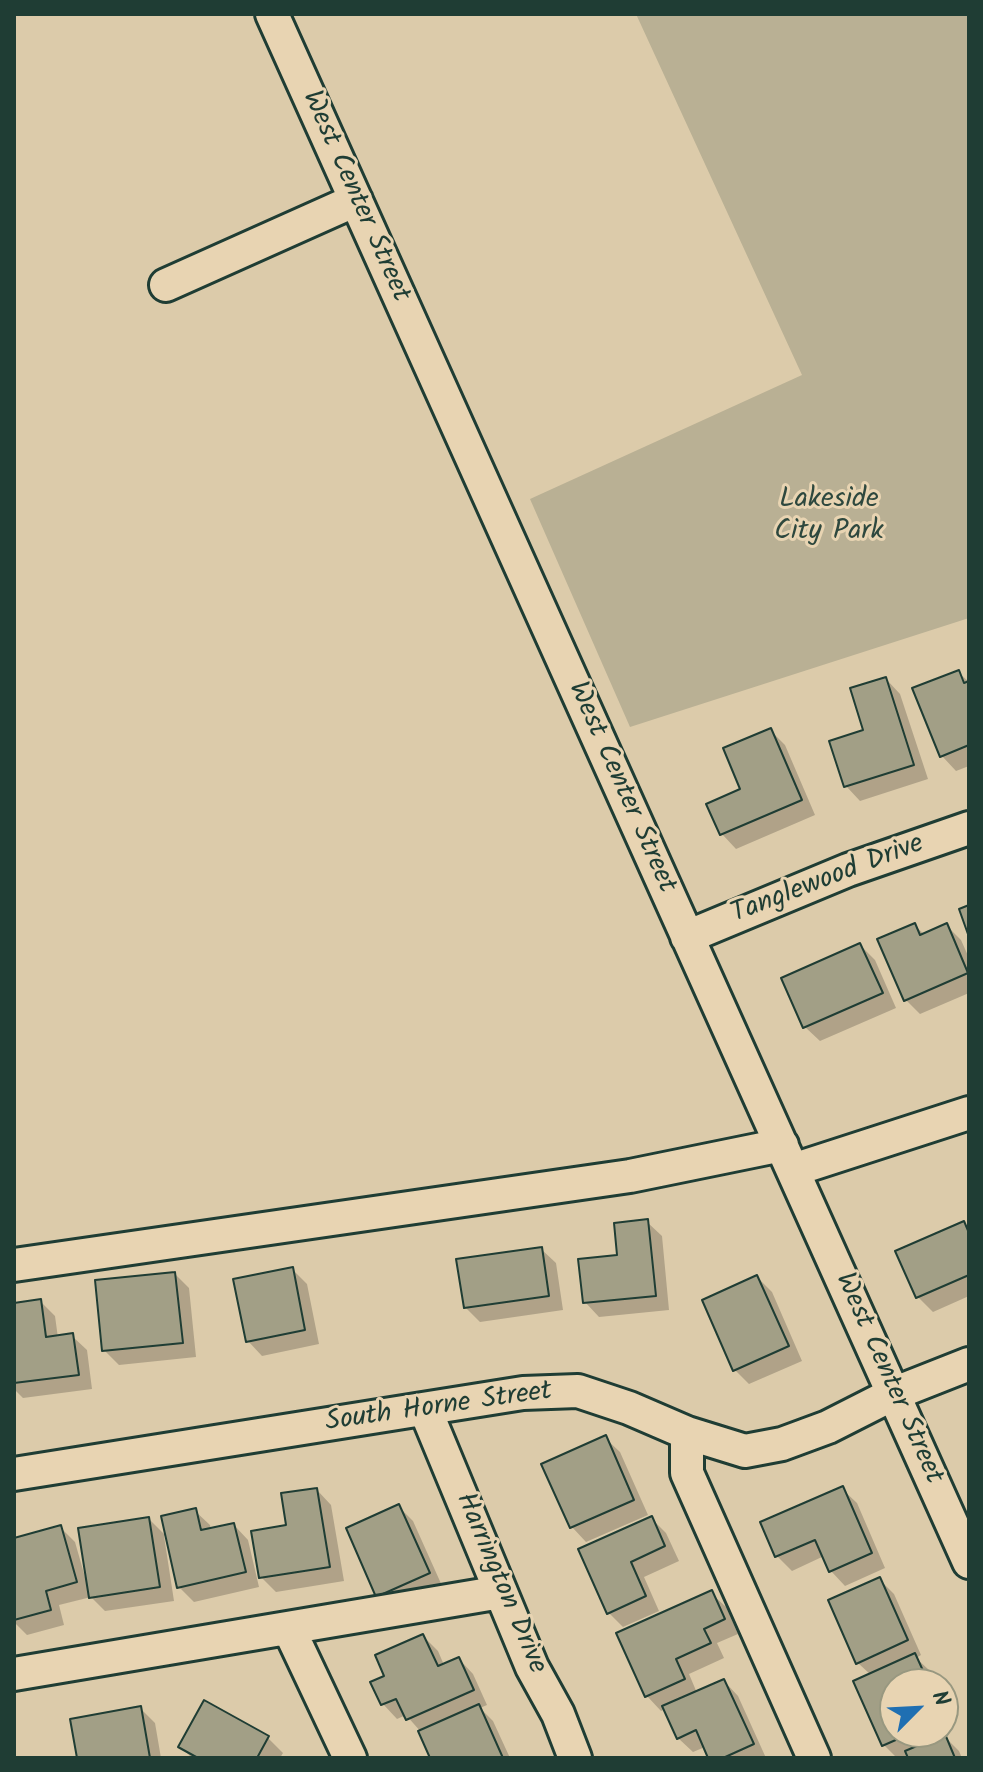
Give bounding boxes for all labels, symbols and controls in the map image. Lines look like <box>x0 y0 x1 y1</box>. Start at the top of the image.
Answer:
street label: West Center Street <box>292 86 416 308</box>
park label: Lakeside City Park <box>774 484 884 550</box>
street label: West Center Street <box>558 677 682 899</box>
street label: Tanglewood Drive <box>727 829 929 933</box>
street label: West Center Street <box>825 1268 949 1490</box>
street label: South Horne Street <box>323 1376 555 1442</box>
street label: Harrington Drive <box>446 1488 552 1680</box>
north arrow <box>879 1668 959 1748</box>
text: N <box>921 1685 958 1712</box>

